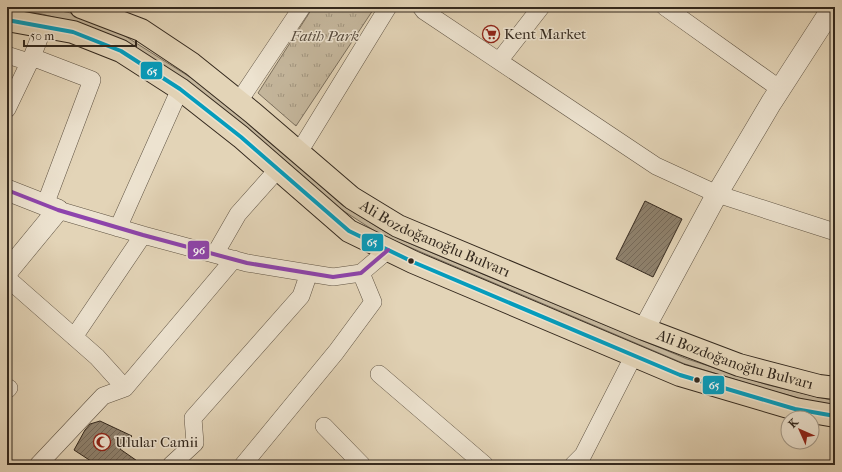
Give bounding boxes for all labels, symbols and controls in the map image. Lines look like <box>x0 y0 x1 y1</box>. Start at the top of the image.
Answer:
scale bar <box>24 22 136 48</box>
supermarket icon: Kent Market <box>481 24 501 44</box>
place label: Kent Market <box>504 25 587 43</box>
park label: Fatih Park <box>290 27 359 45</box>
text: 50 m <box>30 29 54 43</box>
line badge: 65 <box>140 61 163 80</box>
text: 65 <box>147 65 158 78</box>
street label: Ali Bozdoğanoğlu Bulvarı <box>356 195 513 281</box>
line badge: 65 <box>361 233 384 252</box>
text: 65 <box>367 236 378 249</box>
line badge: 96 <box>187 240 210 260</box>
text: 96 <box>192 244 206 257</box>
unlabelled marker <box>406 256 416 266</box>
street label: Ali Bozdoğanoğlu Bulvarı <box>653 325 816 393</box>
unlabelled marker <box>692 375 702 385</box>
line badge: 65 <box>702 375 725 395</box>
text: 65 <box>709 379 720 392</box>
north arrow <box>780 410 820 450</box>
text: K <box>786 415 801 431</box>
mosque icon: Ulular Camii <box>92 432 112 452</box>
place label: Ulular Camii <box>115 433 199 451</box>

